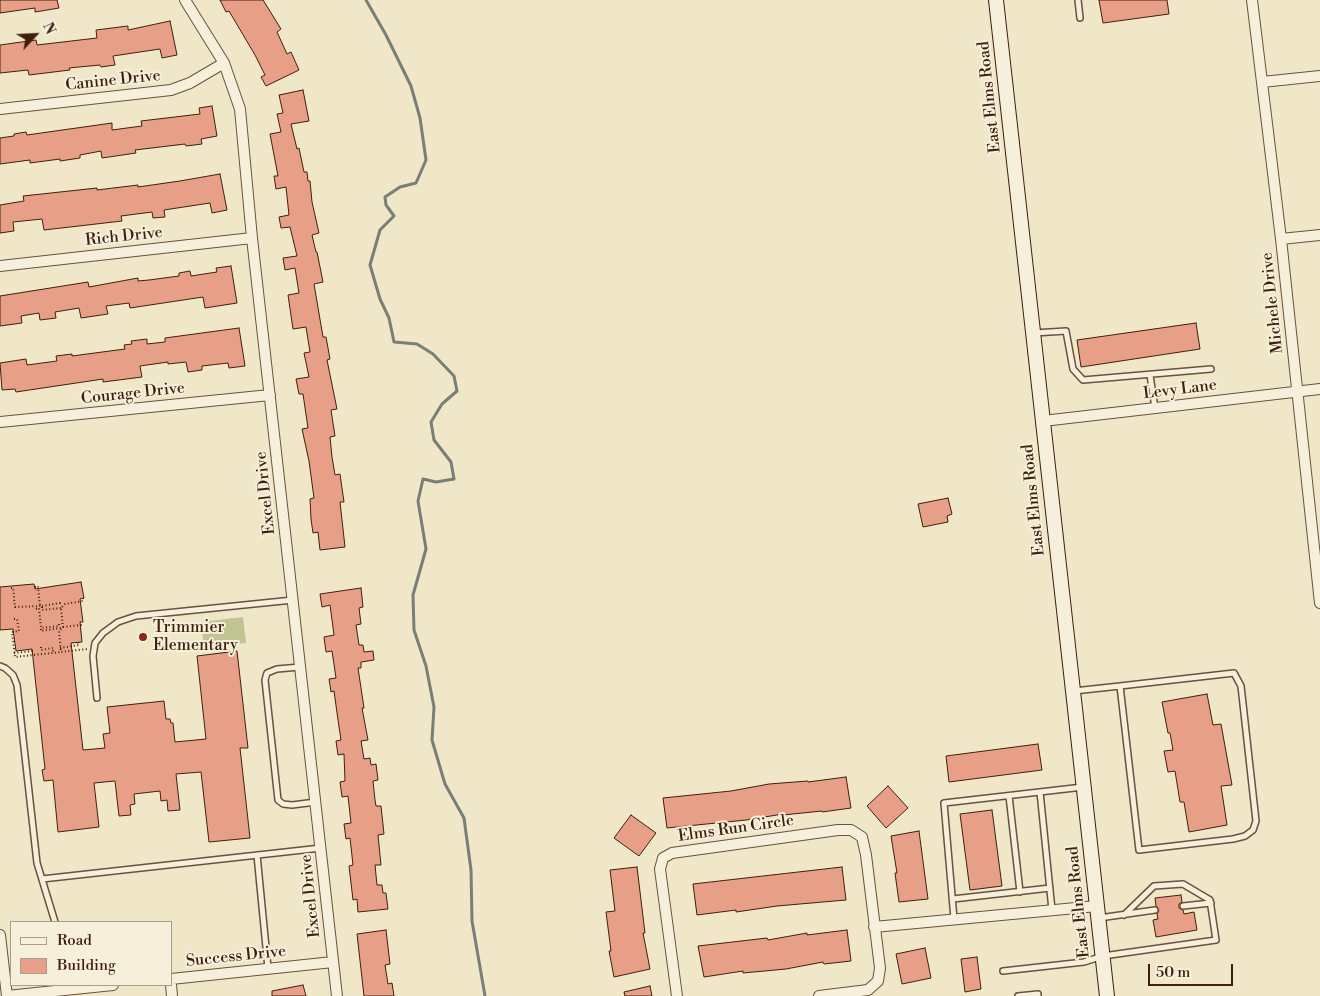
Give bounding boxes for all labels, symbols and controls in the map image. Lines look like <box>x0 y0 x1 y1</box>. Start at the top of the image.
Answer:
north arrow <box>10 10 60 60</box>
text: N <box>38 20 59 37</box>
street label: East Elms Road <box>975 40 1005 154</box>
street label: Canine Drive <box>64 66 162 96</box>
street label: Rich Drive <box>84 223 164 251</box>
street label: Michele Drive <box>1258 251 1288 355</box>
street label: Levy Lane <box>1142 376 1218 404</box>
street label: Courage Drive <box>80 379 186 409</box>
street label: East Elms Road <box>1019 443 1049 557</box>
street label: Excel Drive <box>252 450 280 536</box>
place label: Trimmier Elementary <box>153 618 238 656</box>
marker: Trimmier Elementary <box>137 631 149 643</box>
street label: Elms Run Circle <box>677 811 795 847</box>
street label: East Elms Road <box>1064 845 1094 959</box>
street label: Excel Drive <box>297 853 325 939</box>
legend <box>10 921 172 986</box>
text: Road <box>57 931 92 950</box>
street label: Success Drive <box>185 942 287 972</box>
scale bar <box>1150 954 1235 986</box>
text: Building <box>57 956 116 975</box>
text: 50 m <box>1156 963 1190 982</box>

